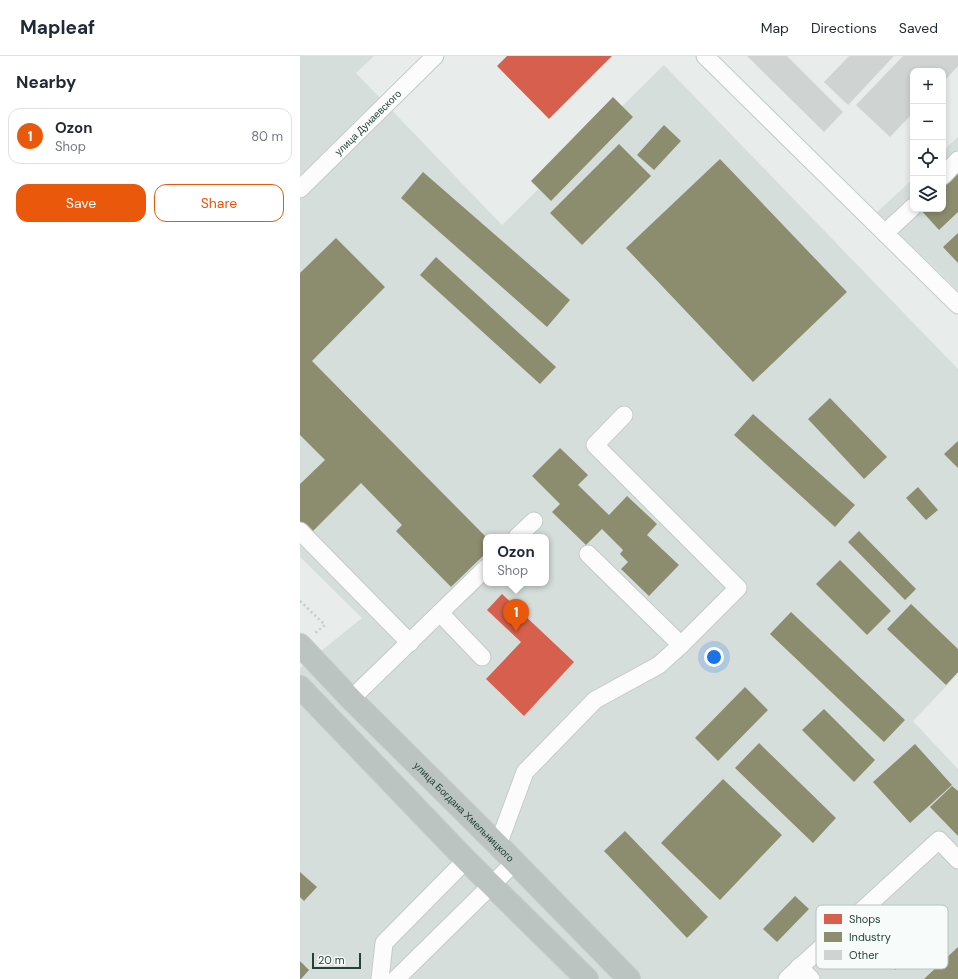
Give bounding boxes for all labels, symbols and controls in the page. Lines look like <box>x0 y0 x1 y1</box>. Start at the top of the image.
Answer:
text: Mapleaf <box>20 15 95 40</box>
text: Map <box>761 19 789 37</box>
text: Directions <box>811 19 877 37</box>
text: Saved <box>899 19 938 37</box>
map controls <box>910 68 946 212</box>
button: + <box>910 68 946 104</box>
text: Nearby <box>16 71 76 93</box>
street label: улица Дунаевского <box>332 86 404 158</box>
button: − <box>910 104 946 140</box>
text: Ozon <box>55 118 93 138</box>
text: 1 <box>28 128 32 145</box>
text: 80 m <box>251 128 283 145</box>
text: Shop <box>55 138 86 155</box>
button: locate <box>910 140 946 176</box>
button: layers <box>910 176 946 212</box>
button: Save <box>16 184 146 222</box>
button: Share <box>154 184 284 222</box>
popup <box>483 534 549 586</box>
text: Ozon <box>497 542 535 562</box>
text: Shop <box>497 562 528 579</box>
pin: 1 <box>503 599 529 632</box>
your location <box>704 647 724 667</box>
street label: улица Богдана Хмельницкого <box>411 759 517 865</box>
legend <box>816 905 948 969</box>
text: Shops <box>849 912 881 926</box>
text: Industry <box>849 930 891 944</box>
text: Other <box>849 948 878 962</box>
scale bar <box>312 951 361 970</box>
text: 20 m <box>318 953 344 967</box>

